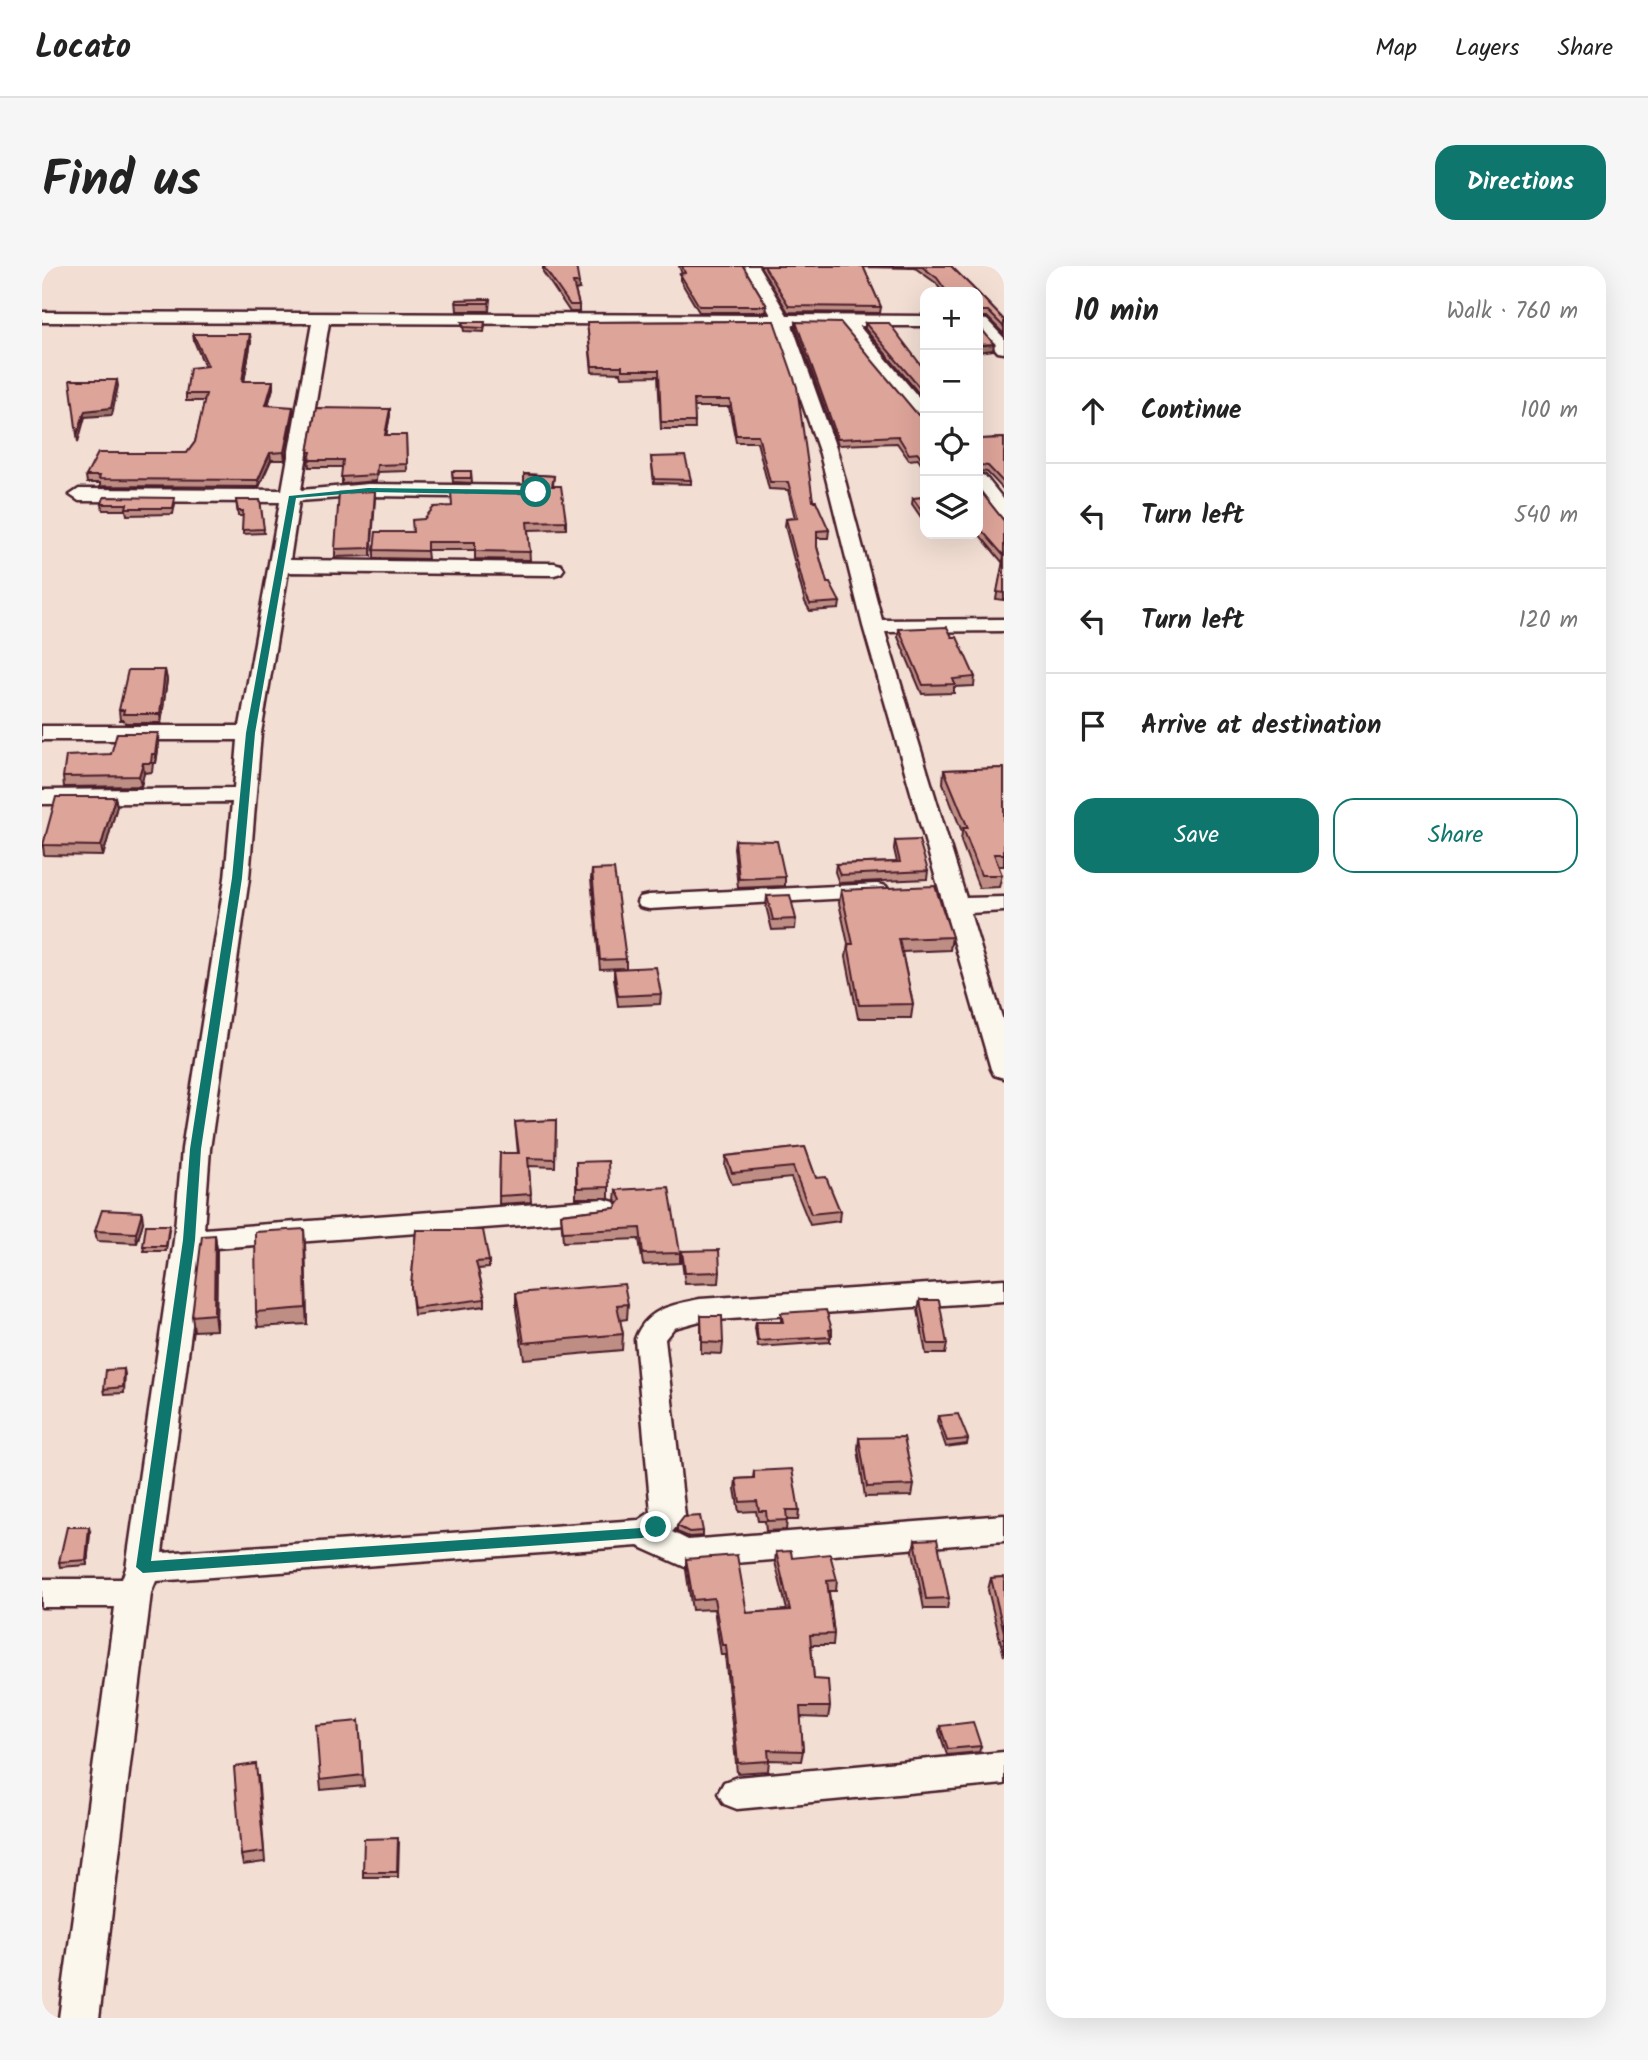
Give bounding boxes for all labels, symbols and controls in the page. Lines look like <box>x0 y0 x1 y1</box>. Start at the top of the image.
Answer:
text: Locato <box>35 22 131 75</box>
text: Map <box>1375 29 1417 68</box>
text: Layers <box>1455 29 1519 68</box>
text: Share <box>1557 29 1613 68</box>
text: Find us <box>42 143 200 221</box>
button: Directions <box>1435 145 1606 220</box>
map controls <box>920 287 983 539</box>
button: + <box>920 287 983 350</box>
text: 10 min <box>1074 288 1159 336</box>
text: Walk · 760 m <box>1446 294 1578 330</box>
button: − <box>920 350 983 413</box>
text: Continue <box>1141 390 1242 432</box>
icon: ahead <box>1074 392 1112 430</box>
text: 100 m <box>1520 393 1578 429</box>
button: locate <box>920 413 983 476</box>
route start <box>520 476 551 507</box>
button: layers <box>920 476 983 539</box>
text: Turn left <box>1141 495 1244 537</box>
icon: left <box>1074 497 1112 535</box>
text: 540 m <box>1514 498 1578 534</box>
text: Turn left <box>1141 600 1244 642</box>
icon: left <box>1074 602 1112 640</box>
text: 120 m <box>1518 603 1578 639</box>
text: Arrive at destination <box>1141 705 1381 747</box>
icon: arrive <box>1074 707 1112 745</box>
button: Save <box>1074 798 1319 873</box>
button: Share <box>1333 798 1578 873</box>
route end <box>640 1511 671 1542</box>

